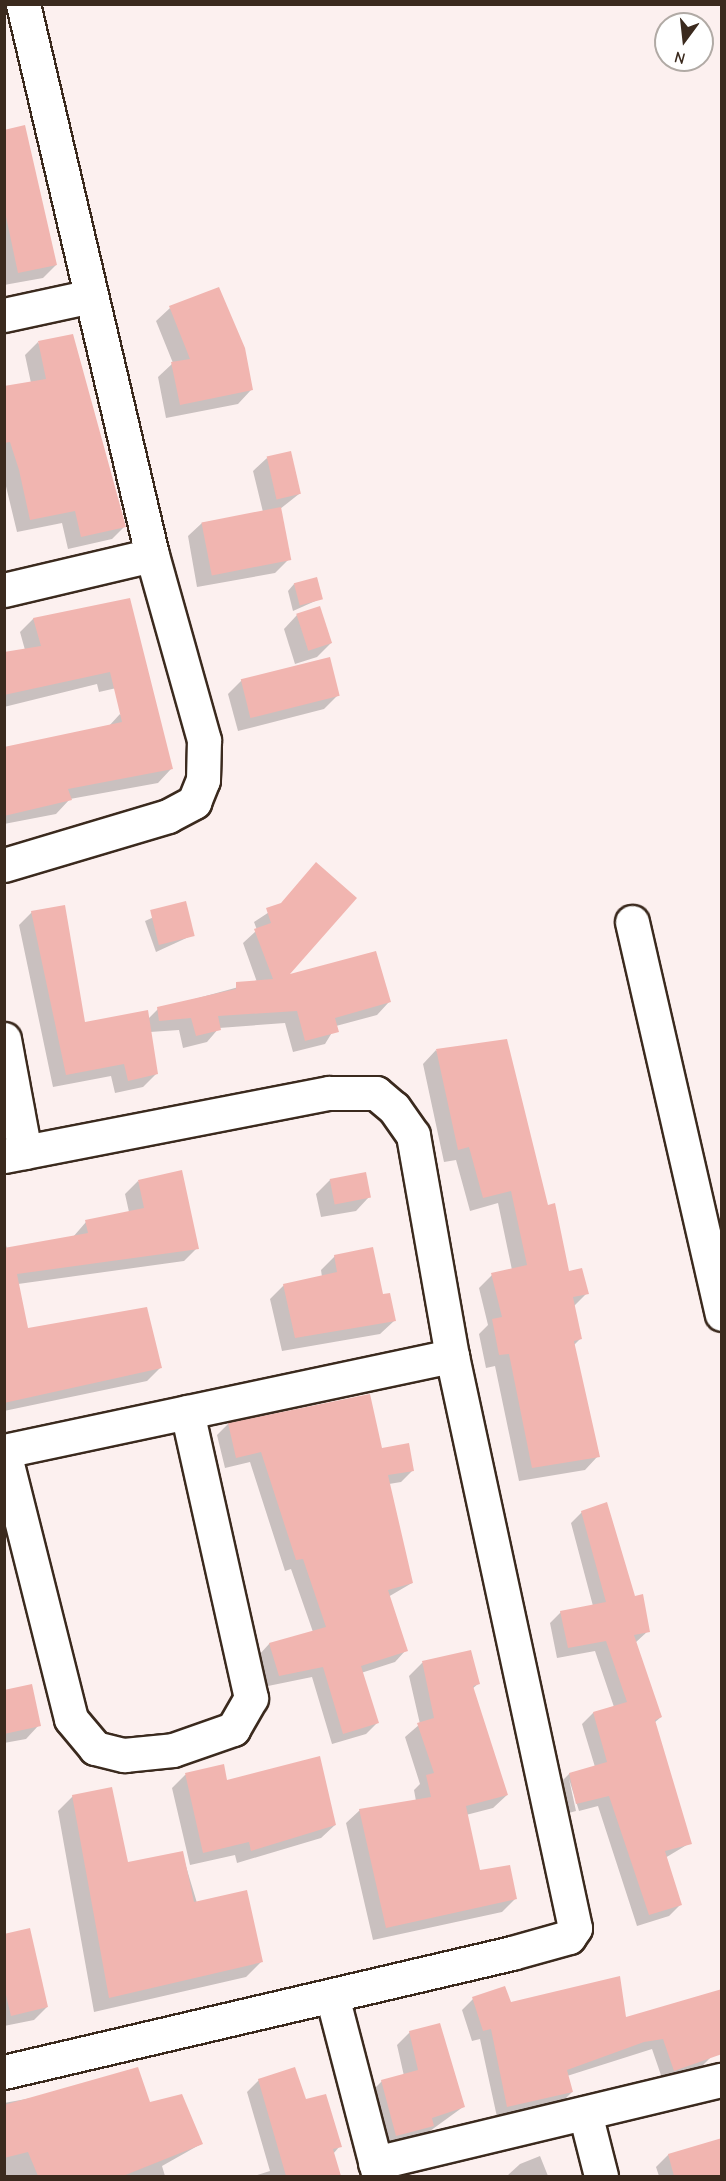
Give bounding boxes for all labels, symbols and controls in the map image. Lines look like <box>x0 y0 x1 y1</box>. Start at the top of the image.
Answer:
north arrow <box>654 12 714 72</box>
text: N <box>672 47 687 67</box>

